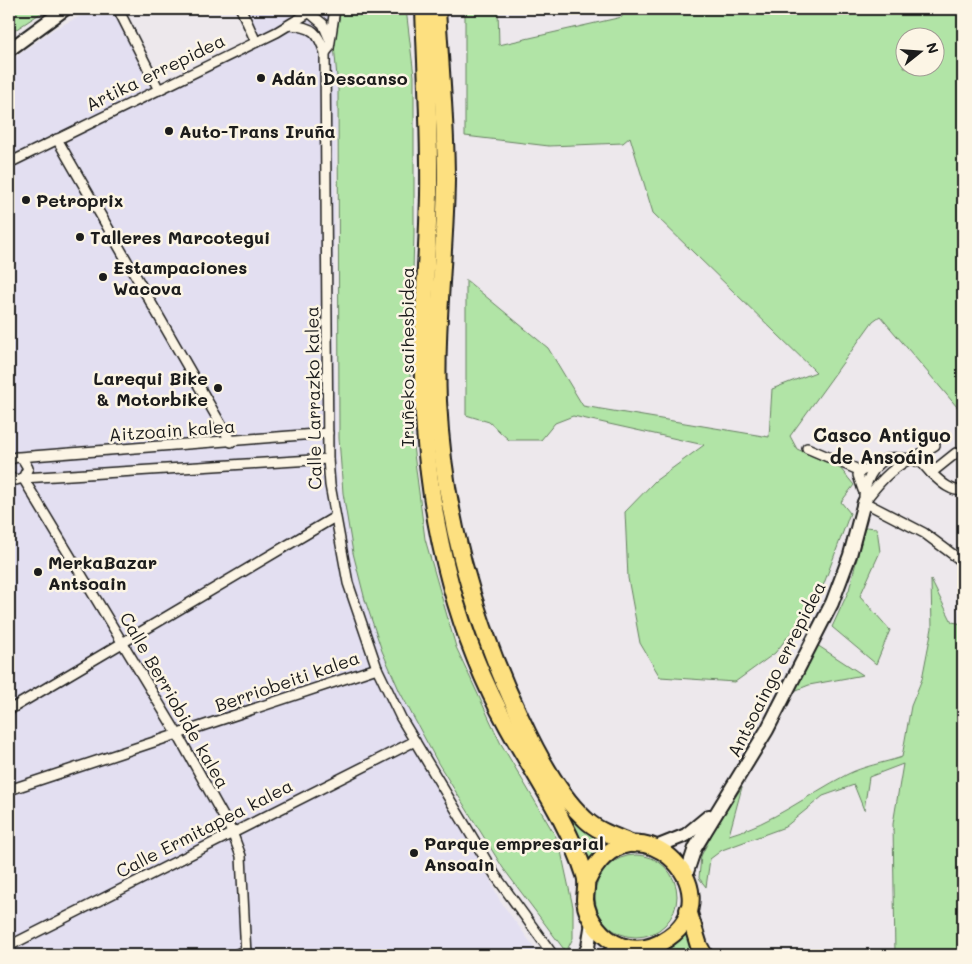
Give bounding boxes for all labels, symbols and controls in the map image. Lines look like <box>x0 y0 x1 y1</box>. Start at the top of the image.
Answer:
street label: Artika errepidea <box>81 28 229 116</box>
north arrow <box>894 28 944 78</box>
text: N <box>922 40 944 56</box>
place label: Adán Descanso <box>271 66 408 90</box>
marker: Adán Descanso <box>255 72 267 84</box>
place label: Auto-Trans Iruña <box>179 119 336 143</box>
marker: Auto-Trans Iruña <box>163 125 175 137</box>
place label: Petroprix <box>36 188 124 212</box>
marker: Petroprix <box>20 194 32 206</box>
place label: Talleres Marcotegui <box>90 225 270 249</box>
marker: Talleres Marcotegui <box>74 231 86 243</box>
place label: Estampaciones Wacova <box>113 255 247 300</box>
street label: Iruñeko saihesbidea <box>395 267 419 447</box>
marker: Estampaciones Wacova <box>97 271 109 283</box>
street label: Calle Larrazko kalea <box>299 306 327 490</box>
place label: Larequi Bike & Motorbike <box>93 366 208 411</box>
marker: Larequi Bike & Motorbike <box>212 382 224 394</box>
street label: Aitzoain kalea <box>108 414 236 446</box>
district label: Casco Antiguo de Ansoáin <box>813 422 951 469</box>
place label: MerkaBazar Antsoain <box>48 550 157 595</box>
marker: MerkaBazar Antsoain <box>32 566 44 578</box>
street label: Antsoaingo errepidea <box>721 577 831 761</box>
street label: Calle Berriobide kalea <box>115 608 235 792</box>
street label: Berriobeiti kalea <box>211 645 363 717</box>
street label: Calle Ermitapea kalea <box>112 773 296 883</box>
place label: Parque empresarial Ansoain <box>424 831 604 876</box>
marker: Parque empresarial Ansoain <box>408 847 420 859</box>

